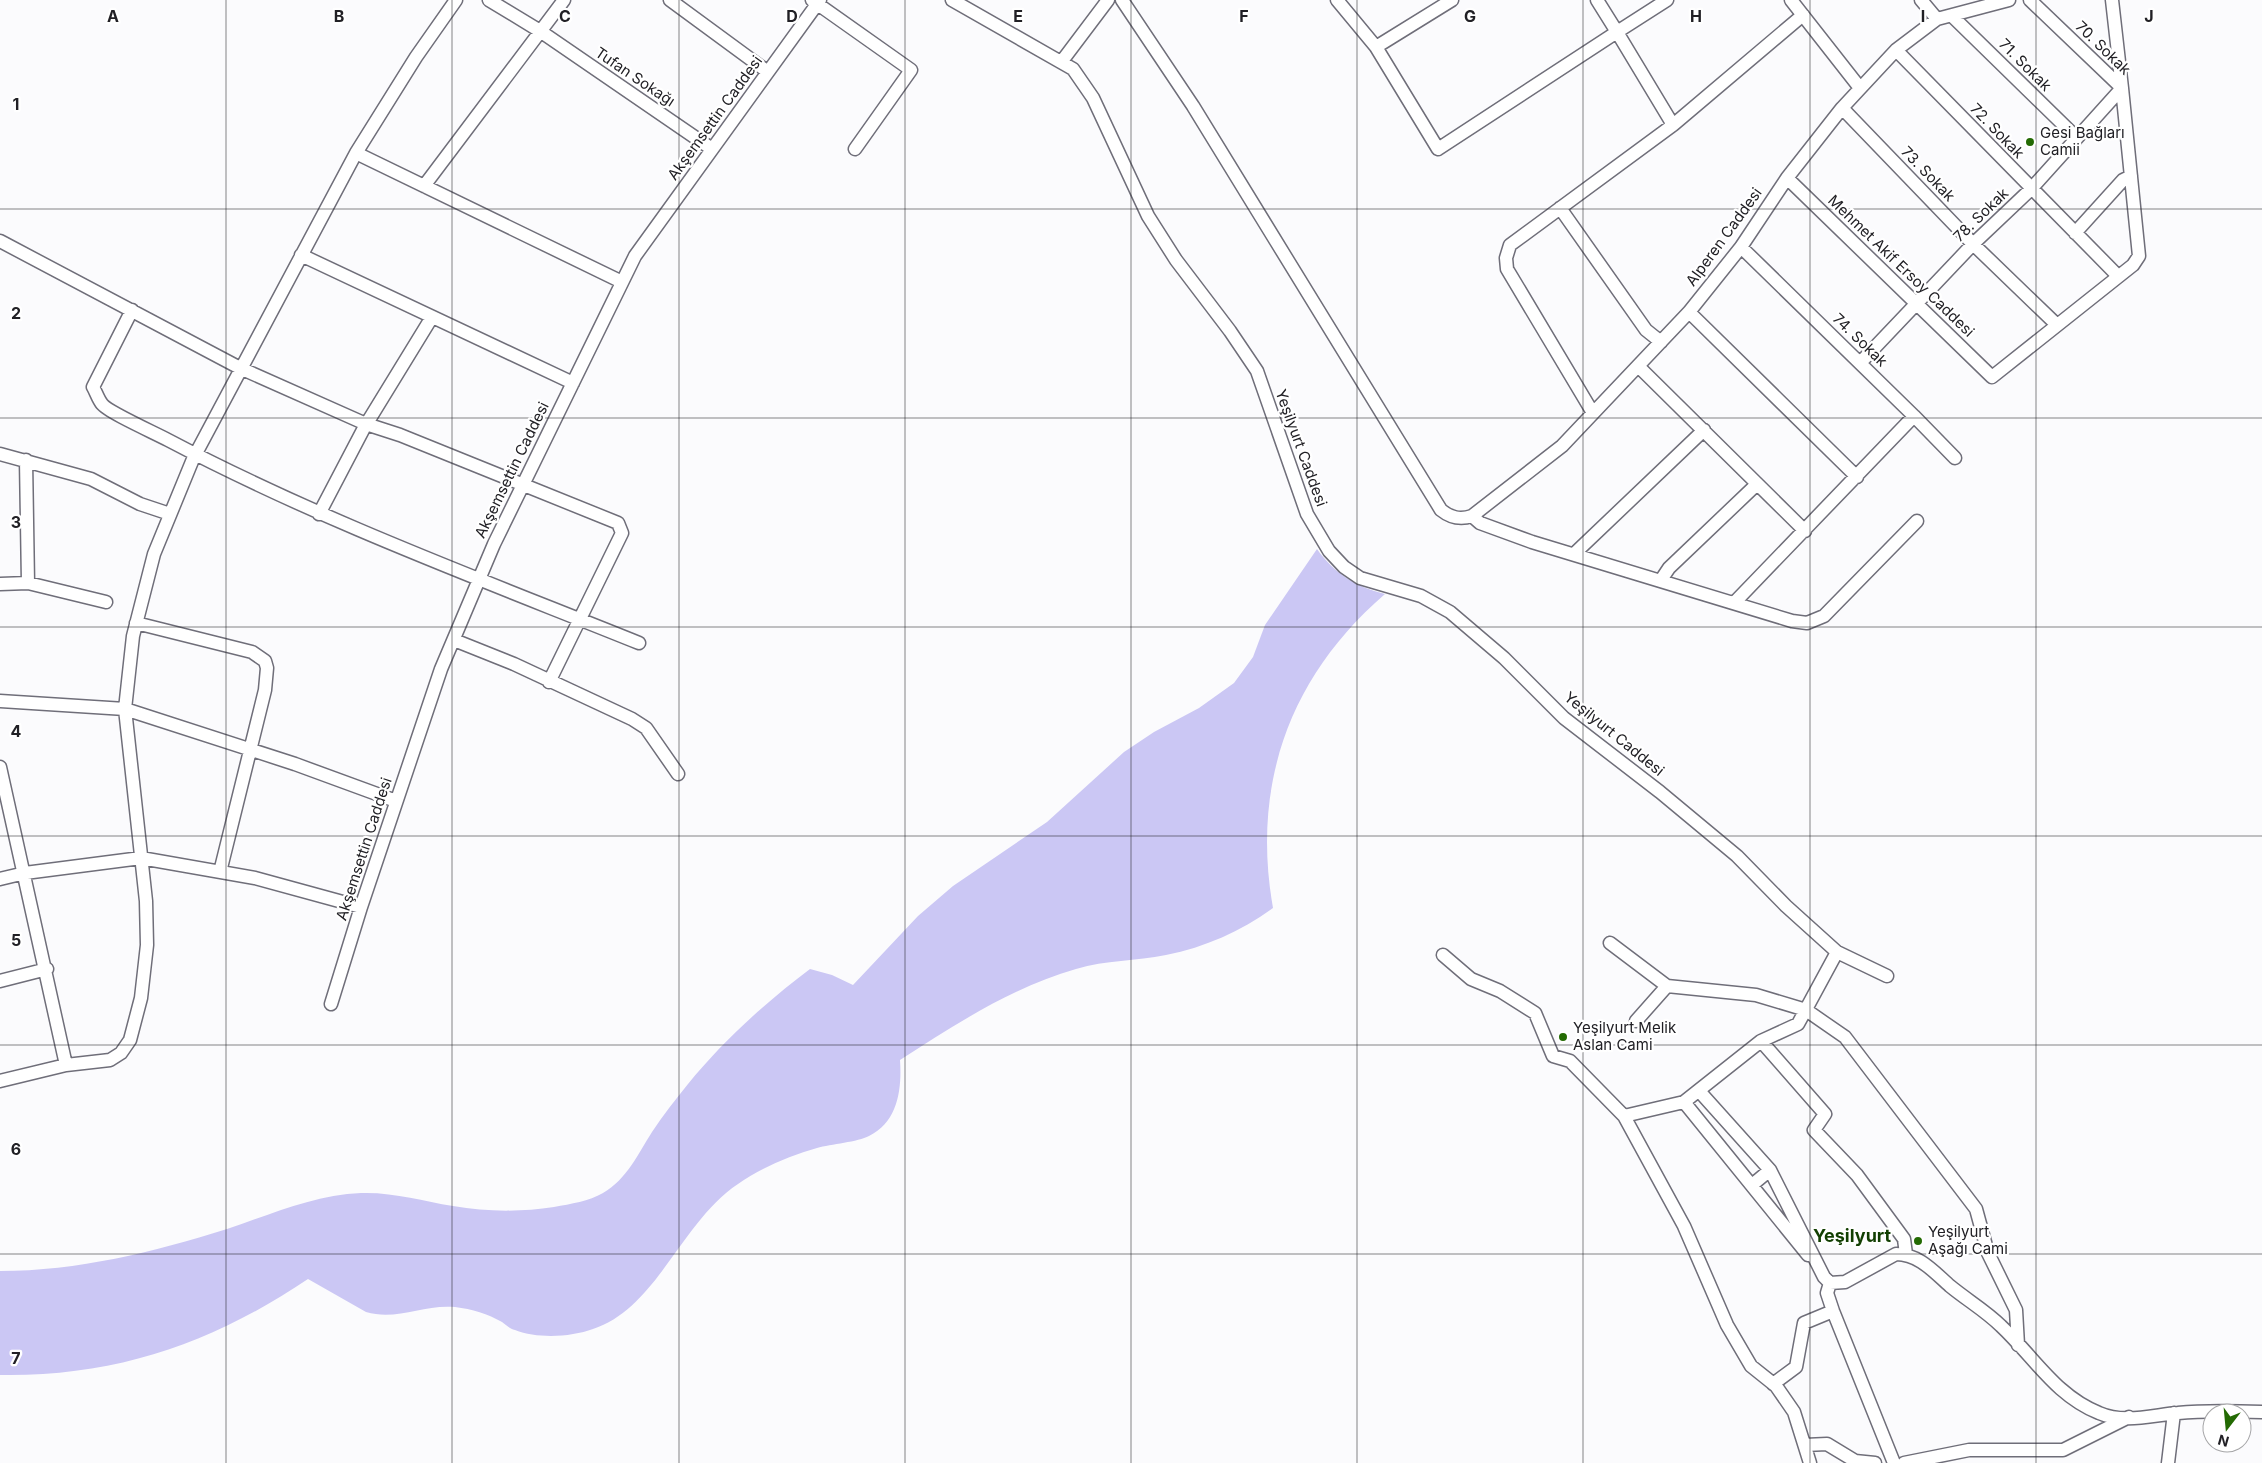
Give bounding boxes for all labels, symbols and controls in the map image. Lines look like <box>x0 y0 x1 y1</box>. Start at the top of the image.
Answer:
text: A <box>107 6 119 26</box>
text: B <box>334 6 344 26</box>
text: C <box>559 6 571 26</box>
text: D <box>786 6 798 26</box>
text: E <box>1013 6 1023 26</box>
text: F <box>1239 6 1249 26</box>
text: G <box>1464 6 1476 26</box>
text: H <box>1690 6 1702 26</box>
text: I <box>1921 6 1925 26</box>
text: J <box>2144 6 2154 26</box>
street label: 70. Sokak <box>2072 17 2135 79</box>
street label: 71. Sokak <box>1995 34 2056 95</box>
street label: Tufan Sokağı <box>592 43 679 110</box>
street label: Akşemsettin Caddesi <box>663 52 766 184</box>
text: 1 <box>13 94 19 114</box>
street label: 72. Sokak <box>1966 99 2029 163</box>
place label: Gesi Bağları Camii <box>2040 123 2125 159</box>
marker: Gesi Bağları Camii <box>2024 136 2036 148</box>
street label: 73. Sokak <box>1897 142 1960 206</box>
street label: 78. Sokak <box>1949 183 2013 246</box>
street label: Alperen Caddesi <box>1681 184 1766 290</box>
street label: Mehmet Akif Ersoy Caddesi <box>1824 191 1978 341</box>
text: 2 <box>11 303 21 323</box>
street label: 74. Sokak <box>1829 309 1892 371</box>
street label: Yeşilyurt Caddesi <box>1271 387 1331 509</box>
street label: Akşemsettin Caddesi <box>470 399 553 541</box>
text: 3 <box>11 512 21 532</box>
street label: Yeşilyurt Caddesi <box>1560 687 1668 780</box>
text: 4 <box>11 721 22 741</box>
street label: Akşemsettin Caddesi <box>331 775 396 923</box>
text: 5 <box>11 930 21 950</box>
place label: Yeşilyurt Melik Aslan Cami <box>1573 1018 1677 1054</box>
marker: Yeşilyurt Melik Aslan Cami <box>1557 1031 1569 1043</box>
text: 6 <box>11 1139 21 1159</box>
place label: Yeşilyurt Aşağı Cami <box>1928 1222 2008 1258</box>
district label: Yeşilyurt <box>1813 1225 1892 1246</box>
marker: Yeşilyurt Aşağı Cami <box>1912 1235 1924 1247</box>
text: 7 <box>11 1348 21 1368</box>
north arrow <box>2202 1403 2252 1453</box>
text: N <box>2216 1431 2231 1451</box>

